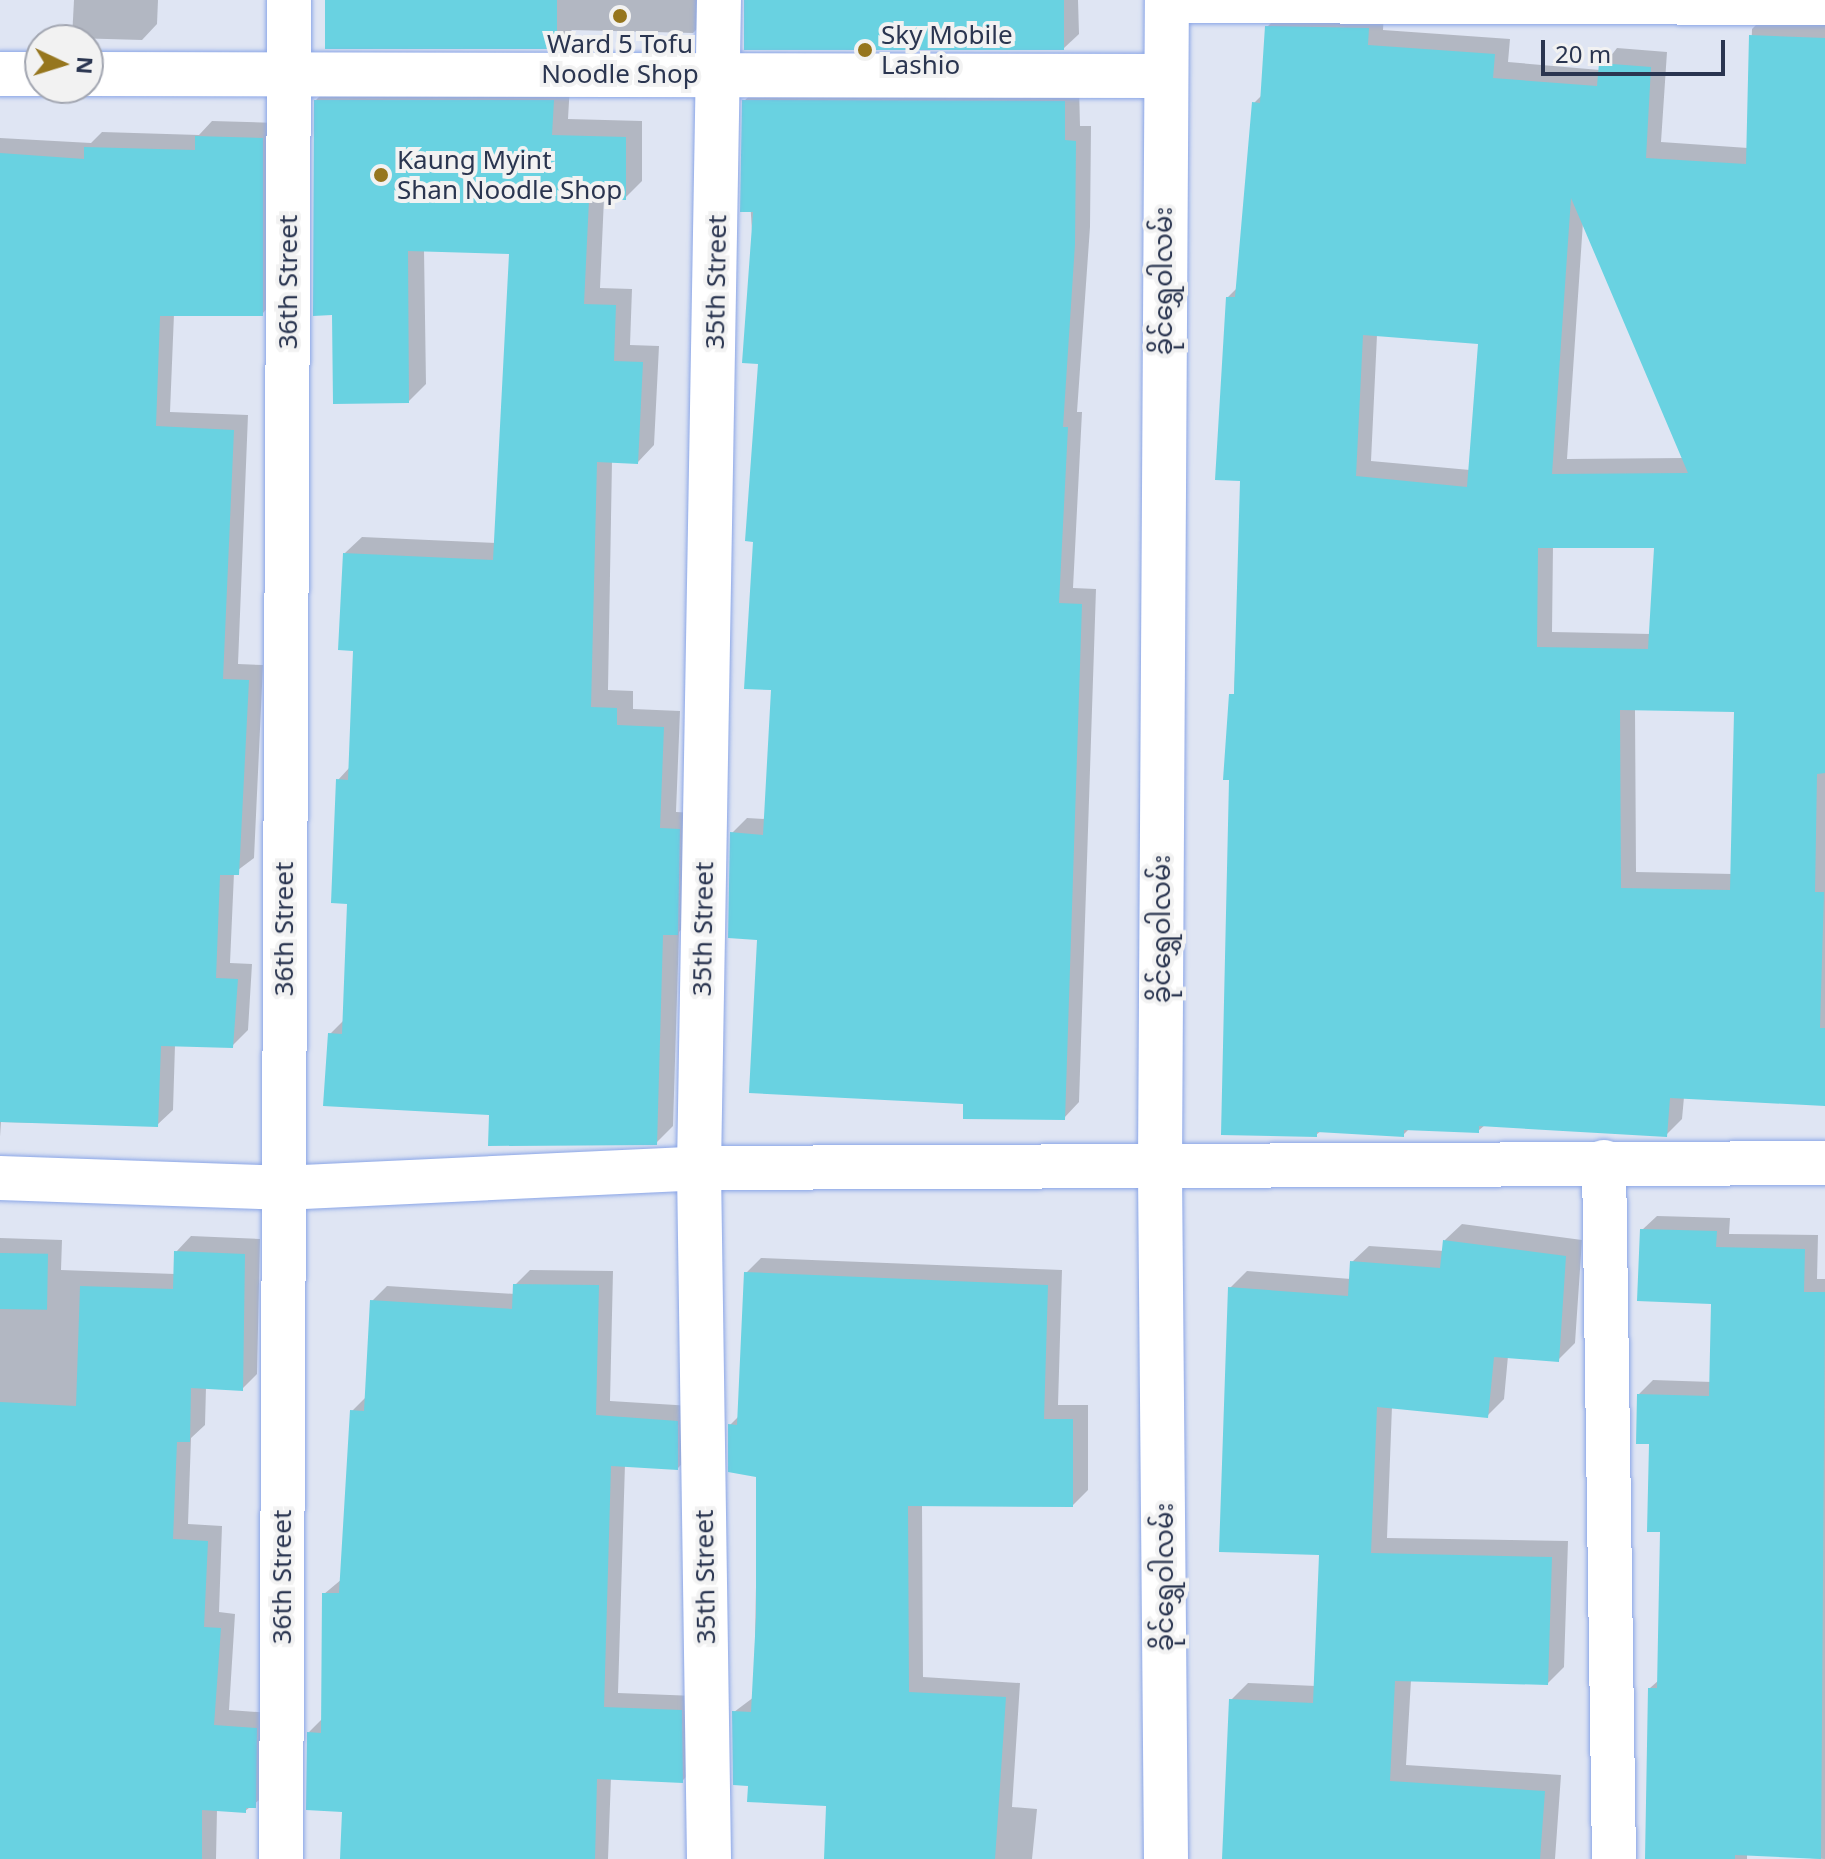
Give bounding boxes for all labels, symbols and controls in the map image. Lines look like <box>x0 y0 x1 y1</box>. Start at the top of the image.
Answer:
marker: Ward 5 Tofu Noodle Shop <box>611 7 629 25</box>
place label: Sky Mobile Lashio <box>881 19 1013 80</box>
north arrow <box>24 24 104 104</box>
scale bar <box>1545 24 1729 74</box>
place label: Ward 5 Tofu Noodle Shop <box>541 28 699 90</box>
text: 20 m <box>1555 37 1611 70</box>
marker: Sky Mobile Lashio <box>856 41 874 59</box>
text: N <box>70 56 102 75</box>
place label: Kaung Myint Shan Noodle Shop <box>397 144 622 206</box>
marker: Kaung Myint Shan Noodle Shop <box>372 166 390 184</box>
street label: ခိုင်ရွှေဝါလမ်း <box>1147 207 1179 355</box>
street label: 35th Street <box>699 214 733 350</box>
street label: 36th Street <box>272 215 304 349</box>
street label: ခိုင်ရွှေဝါလမ်း <box>1145 855 1177 1003</box>
street label: 35th Street <box>686 861 720 997</box>
street label: 36th Street <box>268 862 300 996</box>
street label: ခိုင်ရွှေဝါလမ်း <box>1148 1503 1180 1651</box>
street label: 35th Street <box>688 1509 722 1645</box>
street label: 36th Street <box>266 1510 298 1644</box>

